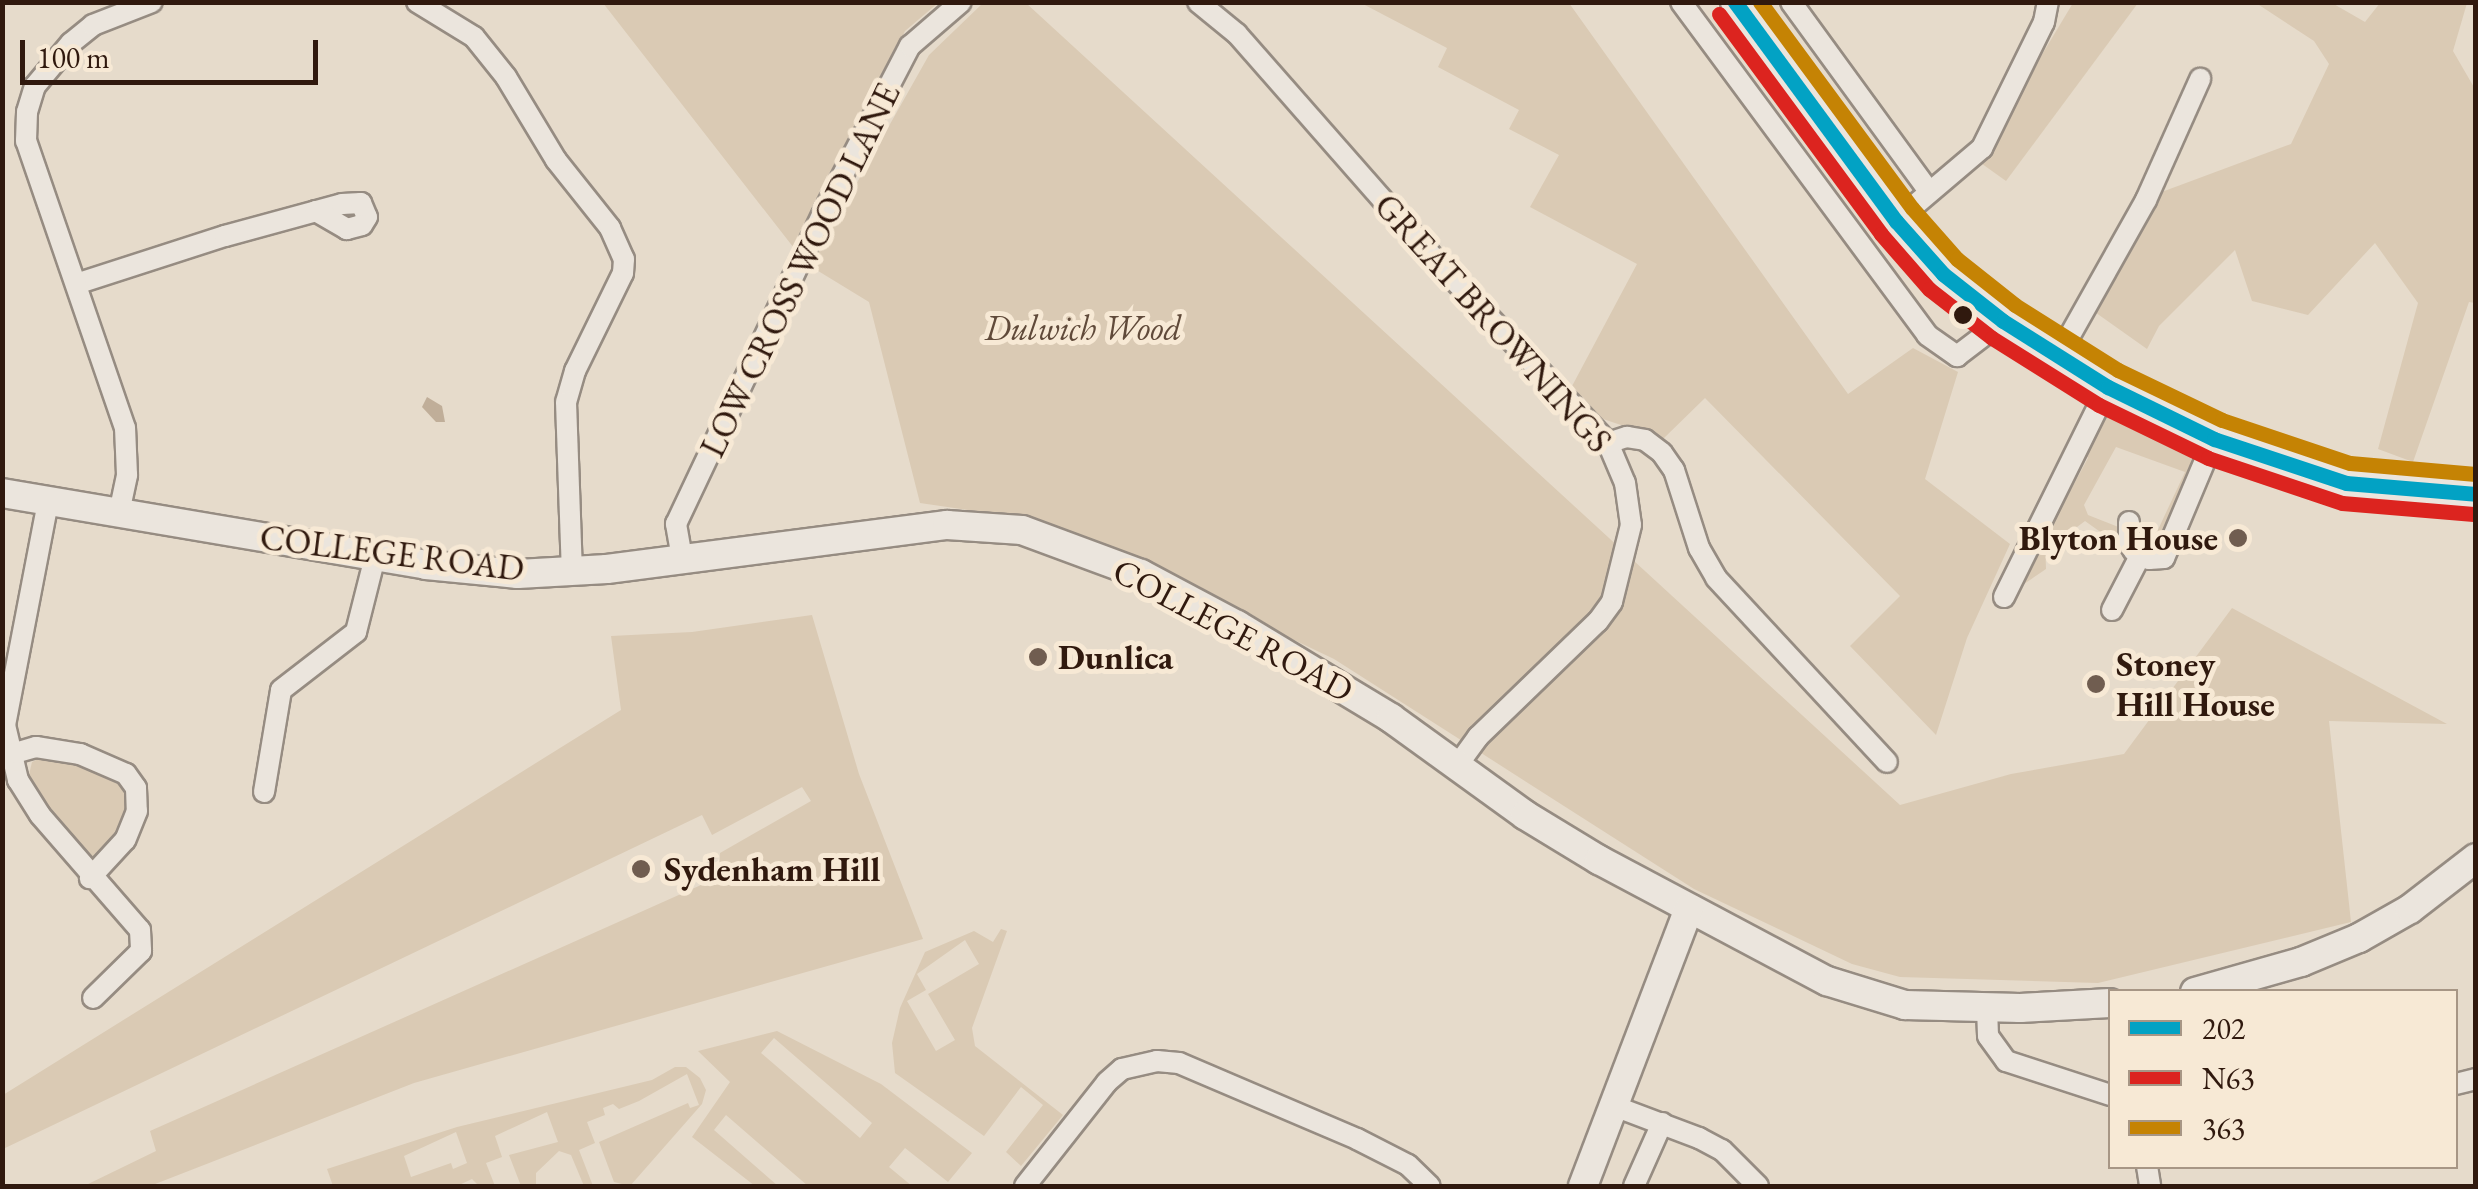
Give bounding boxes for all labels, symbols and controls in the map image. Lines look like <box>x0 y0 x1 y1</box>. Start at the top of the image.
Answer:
scale bar <box>25 20 322 82</box>
text: 100 m <box>37 38 110 77</box>
street label: LOW CROSS WOOD LANE <box>691 76 909 464</box>
street label: GREAT BROWNINGS <box>1366 185 1620 461</box>
unlabelled marker <box>1953 305 1973 325</box>
park label: Dulwich Wood <box>984 307 1182 349</box>
street label: COLLEGE ROAD <box>258 516 526 590</box>
place label: Blyton House <box>2019 517 2218 559</box>
marker: Blyton House <box>2227 527 2249 549</box>
street label: COLLEGE ROAD <box>1106 549 1360 711</box>
place label: Dunlica <box>1058 636 1173 678</box>
place label: Stoney Hill House <box>2116 643 2275 725</box>
marker: Dunlica <box>1027 646 1049 668</box>
marker: Stoney Hill House <box>2085 673 2107 695</box>
place label: Sydenham Hill <box>664 848 880 890</box>
marker: Sydenham Hill <box>628 856 654 882</box>
legend <box>2108 989 2458 1169</box>
text: 202 <box>2202 1009 2245 1048</box>
text: N63 <box>2202 1059 2255 1098</box>
text: 363 <box>2202 1109 2245 1148</box>

